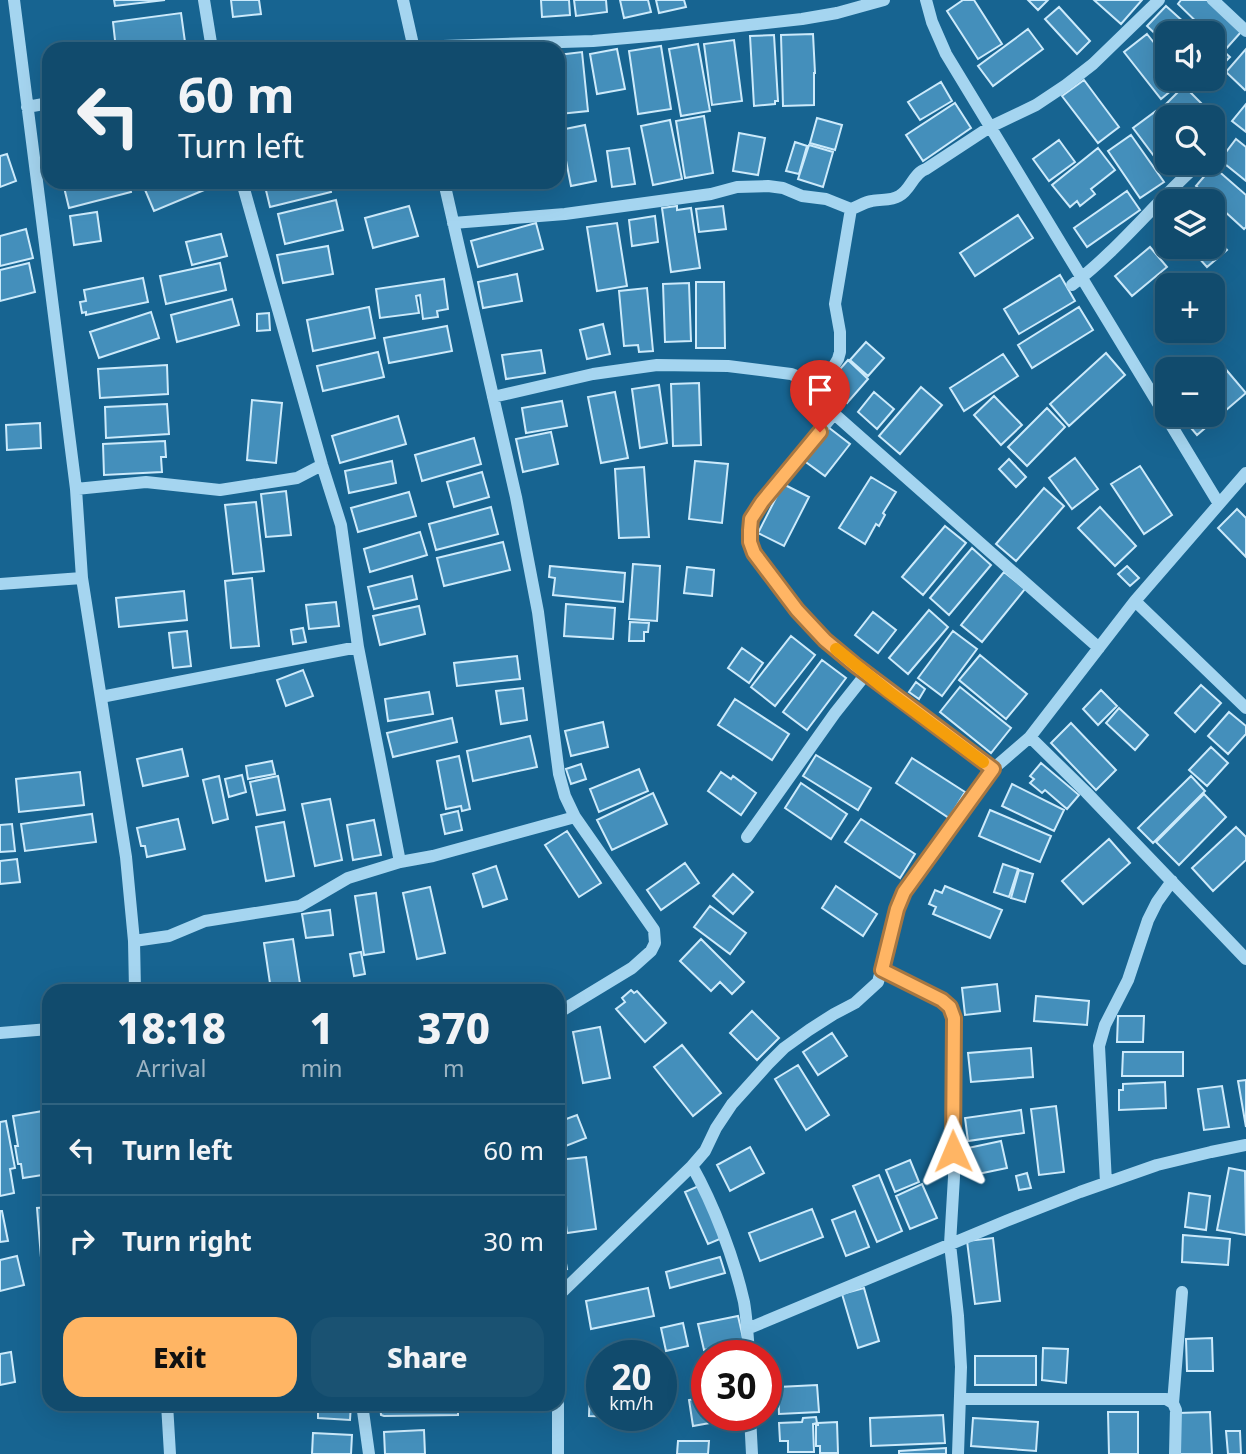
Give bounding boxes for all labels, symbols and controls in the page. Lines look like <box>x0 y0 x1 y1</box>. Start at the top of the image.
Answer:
map controls <box>1155 21 1225 427</box>
button: sound <box>1155 21 1225 91</box>
text: 60 m <box>178 61 295 127</box>
icon: left <box>63 70 154 161</box>
button: search <box>1155 105 1225 175</box>
text: Turn left <box>178 124 304 167</box>
button: layers <box>1155 189 1225 259</box>
button: + <box>1155 273 1225 343</box>
button: − <box>1155 357 1225 427</box>
pin <box>790 360 850 432</box>
icon: arrive <box>801 371 839 409</box>
text: 18:18 <box>117 999 226 1056</box>
text: 1 <box>309 999 334 1056</box>
text: 370 <box>417 999 490 1056</box>
text: Arrival <box>136 1052 206 1084</box>
text: min <box>301 1052 342 1084</box>
text: m <box>443 1052 464 1084</box>
position arrow <box>916 1114 990 1188</box>
icon: left <box>63 1131 101 1169</box>
text: Turn left <box>122 1132 233 1168</box>
text: 60 m <box>483 1132 544 1168</box>
icon: right <box>63 1222 101 1260</box>
text: Turn right <box>122 1223 252 1259</box>
text: 30 m <box>483 1223 544 1259</box>
button: Exit <box>63 1317 297 1397</box>
button: Share <box>311 1317 544 1397</box>
speed limit sign: 30 <box>691 1340 782 1431</box>
text: 20 <box>611 1353 652 1400</box>
text: km/h <box>609 1391 654 1415</box>

